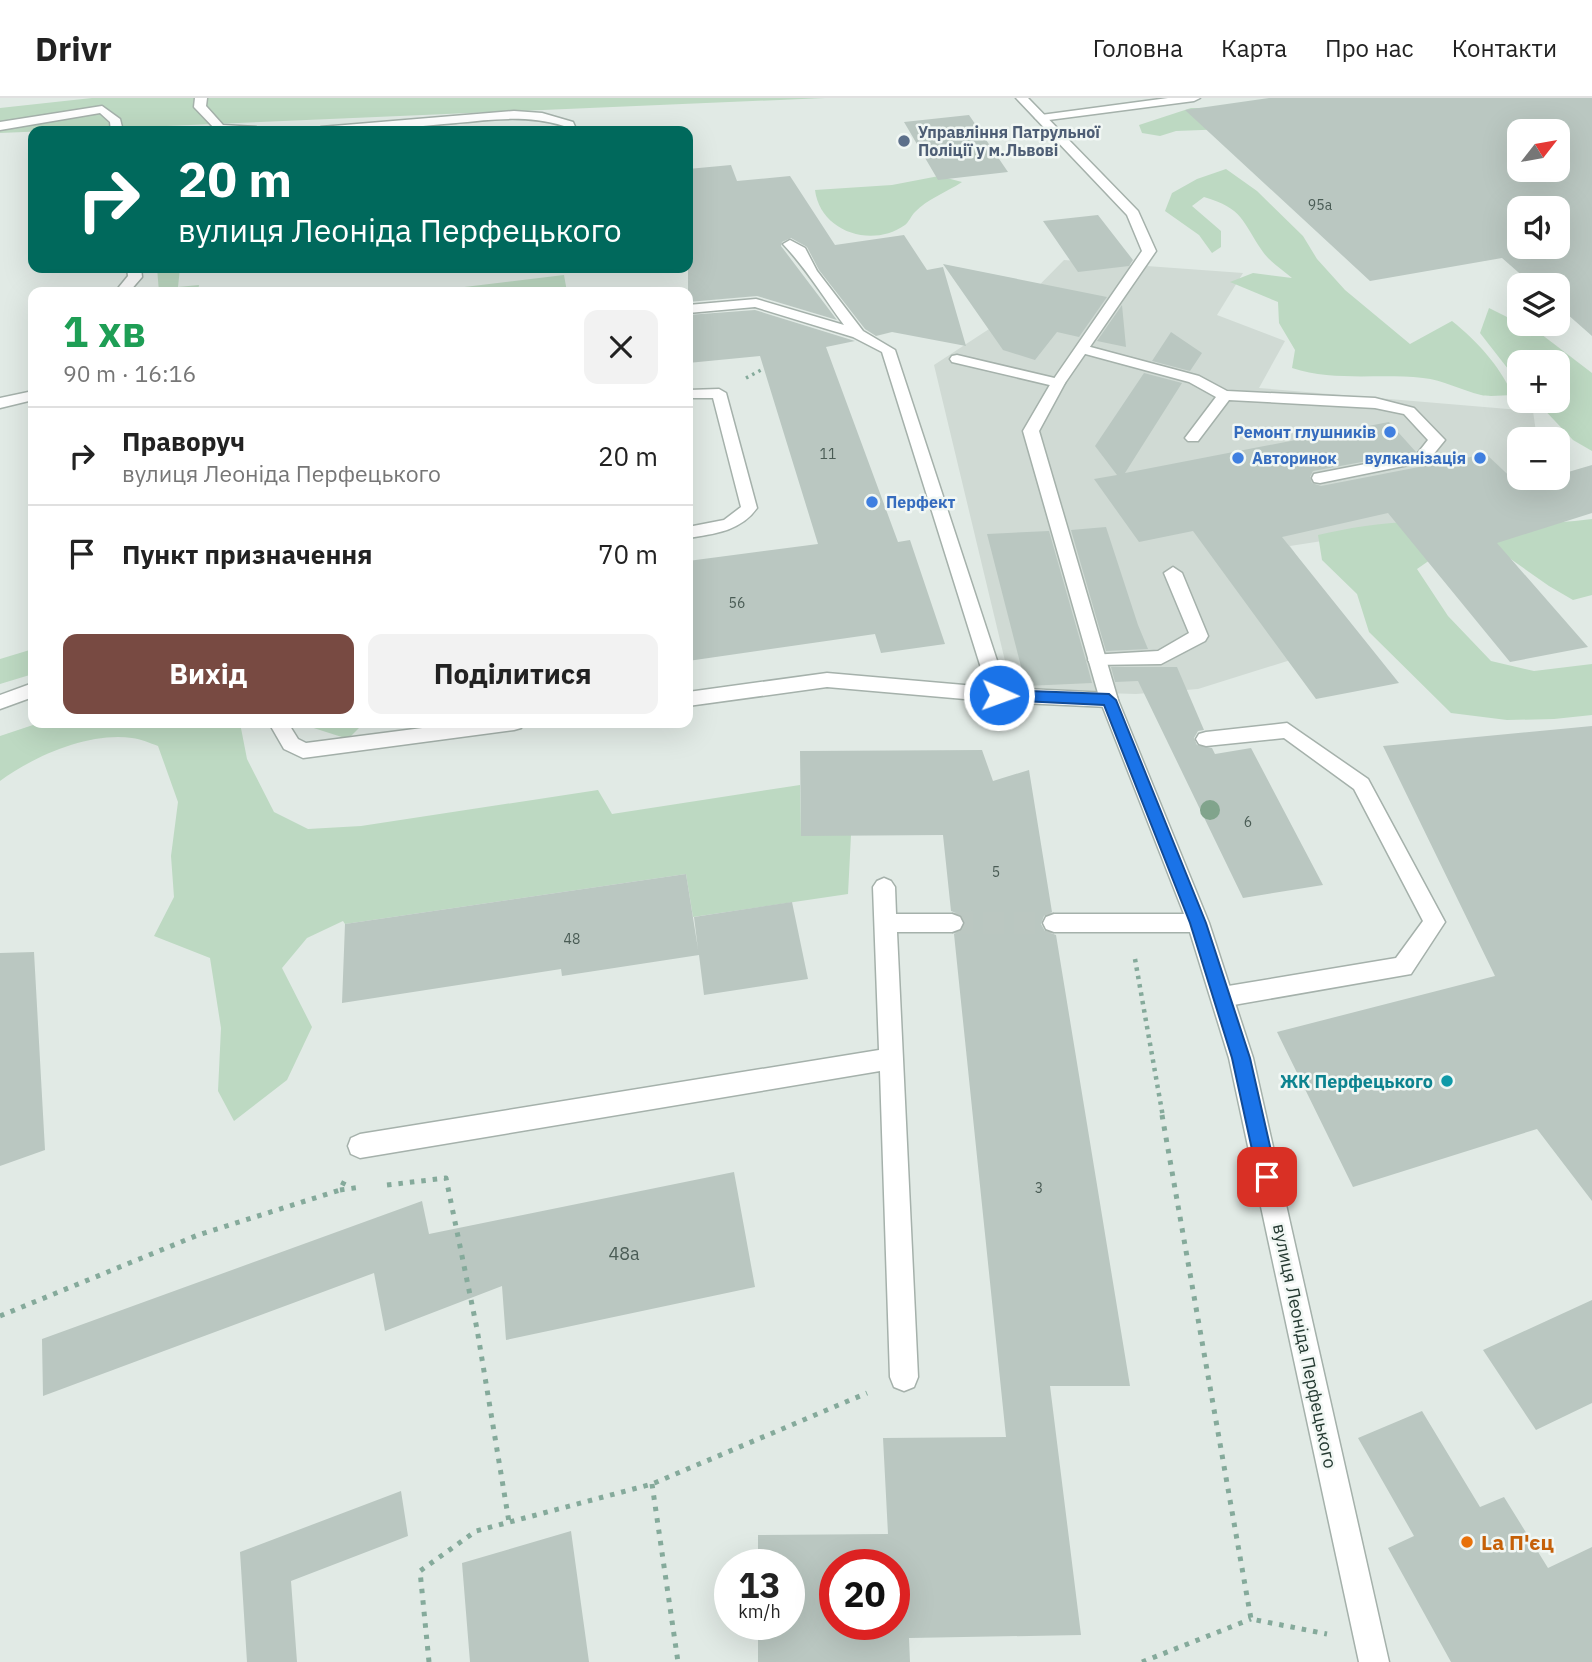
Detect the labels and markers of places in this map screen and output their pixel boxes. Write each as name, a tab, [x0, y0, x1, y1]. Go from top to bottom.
place label: Управління Патрульної Поліції у м.Львові	[918, 122, 1101, 160]
marker: Управління Патрульної Поліції у м.Львові	[896, 133, 912, 149]
place label: Ремонт глушників	[1234, 422, 1376, 442]
marker: Ремонт глушників	[1382, 424, 1398, 440]
place label: Авторинок	[1252, 448, 1337, 468]
place label: вулканізація	[1364, 448, 1466, 468]
marker: Авторинок	[1230, 450, 1246, 466]
marker: вулканізація	[1472, 450, 1488, 466]
place label: Перфект	[886, 492, 955, 512]
marker: Перфект	[864, 494, 880, 510]
place label: ЖК Перфецького	[1280, 1070, 1433, 1093]
marker: ЖК Перфецького	[1439, 1073, 1455, 1089]
pin	[1237, 1147, 1297, 1207]
place label: La П'єц	[1481, 1528, 1554, 1556]
marker: La П'єц	[1459, 1534, 1475, 1550]

